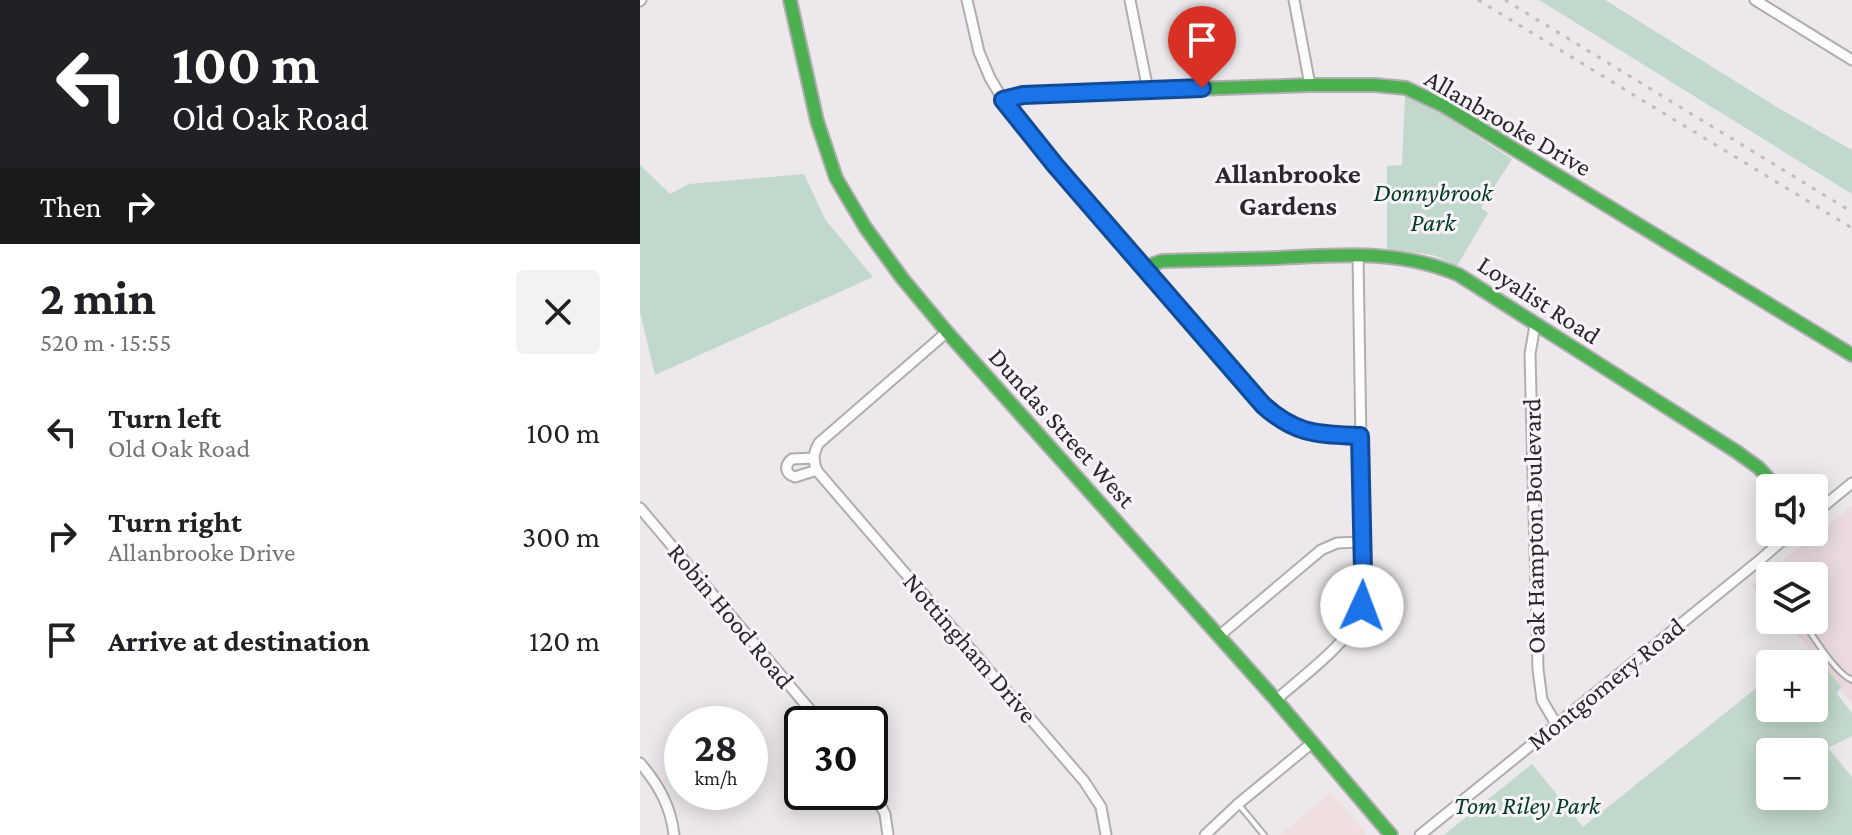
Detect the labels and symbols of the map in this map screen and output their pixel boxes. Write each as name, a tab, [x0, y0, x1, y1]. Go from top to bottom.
pin	[1168, 6, 1236, 88]
street label: Allanbrooke Drive	[1420, 64, 1596, 182]
district label: Allanbrooke Gardens	[1214, 158, 1361, 221]
park label: Donnybrook Park	[1373, 178, 1494, 237]
street label: Loyalist Road	[1473, 250, 1606, 350]
street label: Dundas Street West	[983, 342, 1142, 514]
street label: Oak Hampton Boulevard	[1517, 398, 1551, 654]
street label: Robin Hood Road	[662, 538, 800, 695]
position arrow	[1320, 564, 1404, 648]
street label: Nottingham Drive	[897, 567, 1043, 729]
street label: Montgomery Road	[1522, 612, 1691, 756]
speed limit sign: 30	[784, 706, 888, 810]
park label: Tom Riley Park	[1454, 791, 1602, 820]

